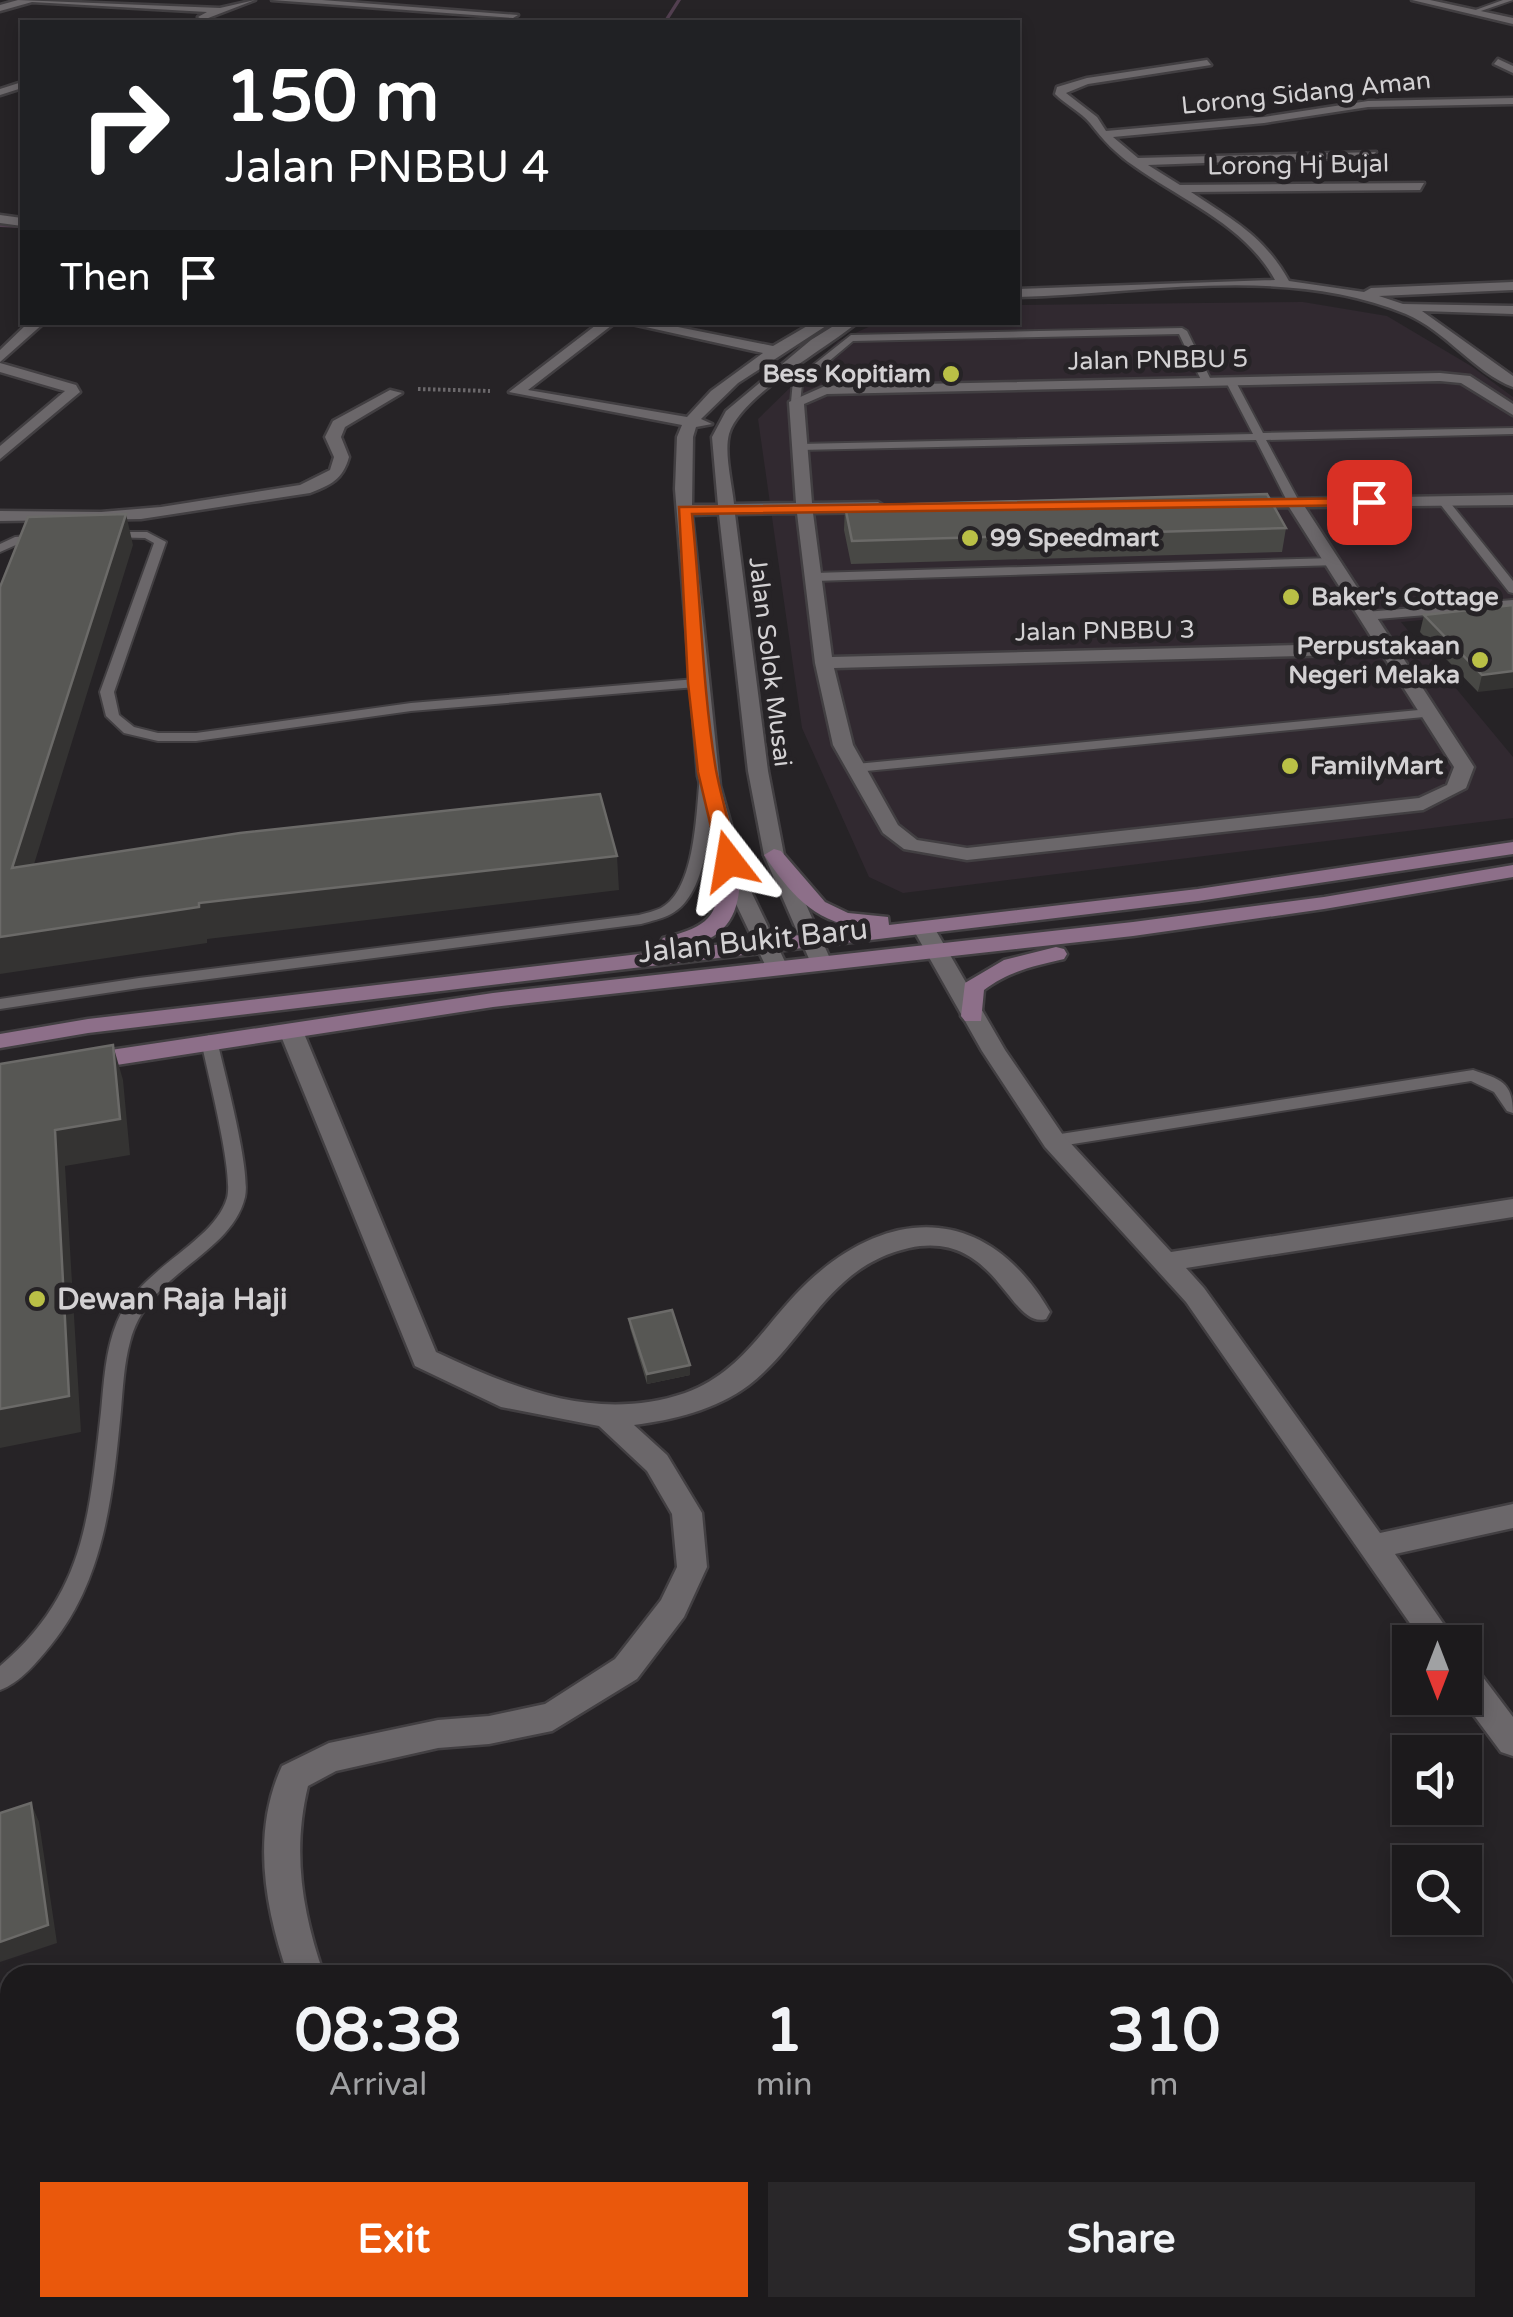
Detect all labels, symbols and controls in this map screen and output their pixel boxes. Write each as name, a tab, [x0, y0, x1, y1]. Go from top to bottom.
text: 150 m	[225, 56, 439, 140]
icon: right	[60, 60, 190, 190]
street label: Lorong Sidang Aman	[1180, 65, 1432, 121]
text: Jalan PNBBU 4	[225, 141, 550, 195]
street label: Lorong Hj Bujal	[1207, 148, 1389, 182]
icon: arrive	[171, 250, 226, 305]
text: Then	[60, 255, 151, 301]
street label: Jalan PNBBU 5	[1068, 343, 1248, 377]
place label: Bess Kopitiam	[762, 359, 931, 389]
marker: Bess Kopitiam	[940, 363, 962, 385]
pin	[1327, 460, 1412, 545]
icon: arrive	[1342, 475, 1397, 530]
place label: 99 Speedmart	[990, 523, 1160, 553]
marker: 99 Speedmart	[959, 527, 981, 549]
street label: Jalan Solok Musai	[742, 555, 798, 769]
place label: Baker's Cottage	[1311, 582, 1499, 612]
marker: Baker's Cottage	[1280, 586, 1302, 608]
street label: Jalan PNBBU 3	[1015, 614, 1195, 648]
place label: Perpustakaan Negeri Melaka	[1288, 631, 1460, 690]
marker: Perpustakaan Negeri Melaka	[1469, 649, 1491, 671]
place label: FamilyMart	[1310, 751, 1444, 781]
marker: FamilyMart	[1279, 755, 1301, 777]
position arrow	[677, 809, 781, 913]
street label: Jalan Bukit Baru	[636, 911, 870, 971]
place label: Dewan Raja Haji	[57, 1281, 287, 1318]
marker: Dewan Raja Haji	[26, 1288, 48, 1310]
north arrow	[1392, 1625, 1482, 1715]
map controls	[1392, 1625, 1482, 1935]
button: sound	[1392, 1735, 1482, 1825]
button: search	[1392, 1845, 1482, 1935]
text: 08:38	[295, 1995, 461, 2067]
text: 1	[765, 1995, 803, 2067]
text: 310	[1107, 1995, 1220, 2067]
text: Arrival	[328, 2066, 427, 2104]
text: min	[756, 2066, 813, 2104]
text: m	[1149, 2066, 1178, 2104]
button: Exit	[40, 2182, 748, 2297]
button: Share	[768, 2182, 1475, 2297]

